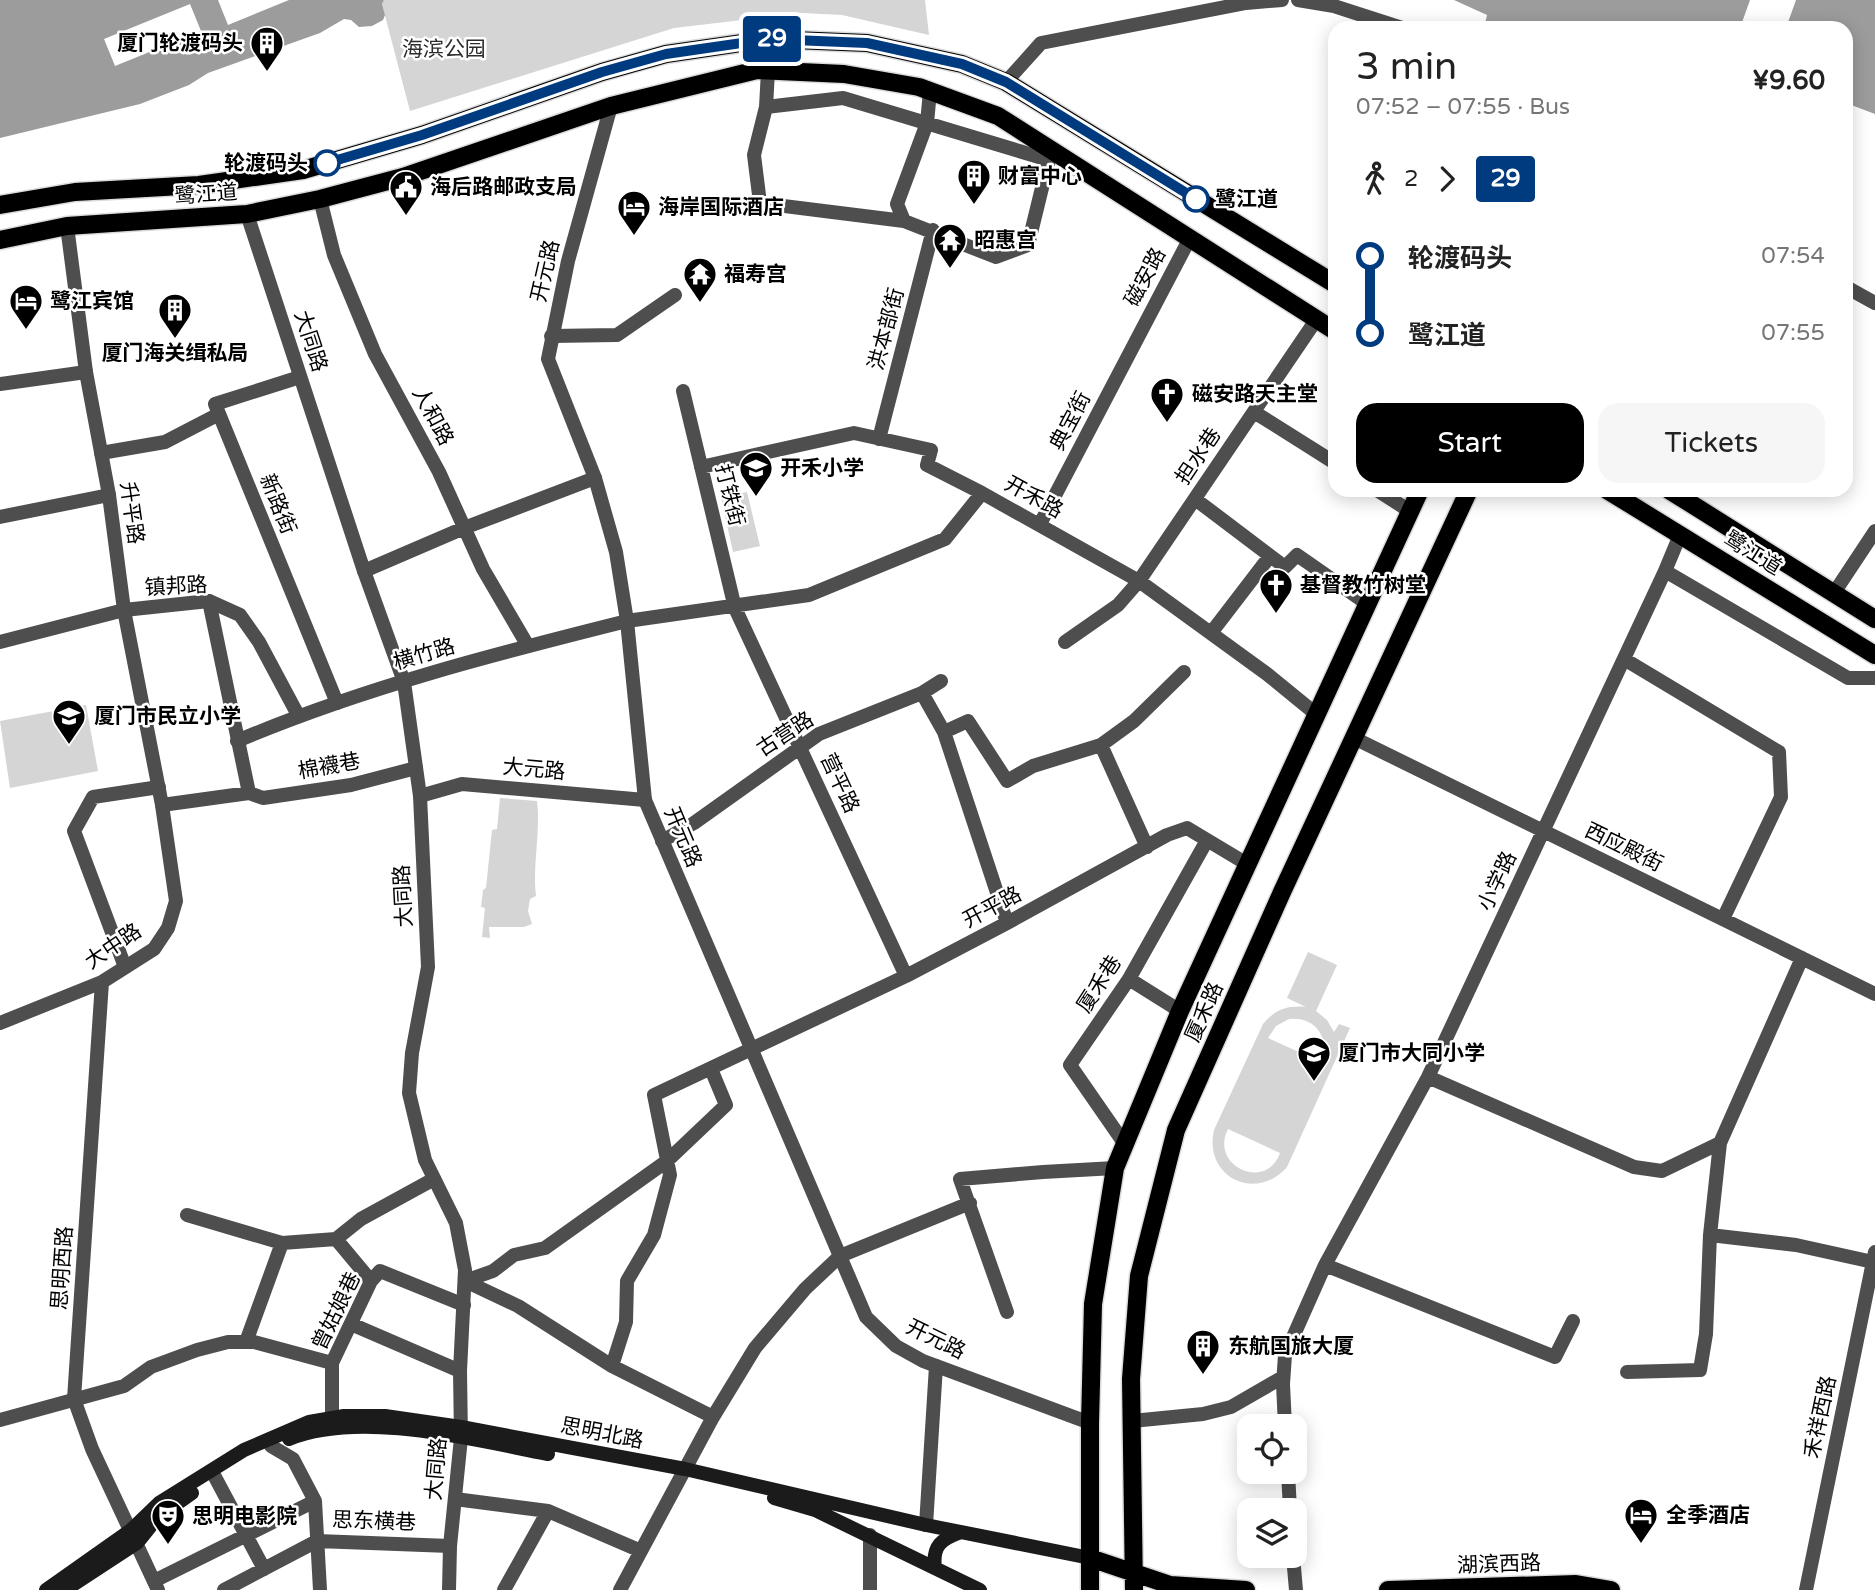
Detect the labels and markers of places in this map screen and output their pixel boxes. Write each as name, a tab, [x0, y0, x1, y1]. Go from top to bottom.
building icon: 厦门轮渡码头	[248, 24, 286, 73]
place label: 厦门轮渡码头	[117, 31, 243, 56]
marker: 轮渡码头	[314, 150, 340, 176]
place label: 轮渡码头	[224, 151, 308, 176]
building icon: 财富中心	[955, 157, 993, 206]
place label: 财富中心	[998, 164, 1082, 189]
public building icon: 海后路邮政支局	[387, 168, 425, 217]
place label: 海后路邮政支局	[430, 175, 577, 200]
marker: 鹭江道	[1183, 186, 1209, 212]
place label: 鹭江道	[1215, 187, 1278, 212]
hotel icon: 海岸国际酒店	[615, 188, 653, 237]
place label: 海岸国际酒店	[658, 195, 784, 220]
temple icon: 昭惠宫	[931, 221, 969, 270]
place label: 昭惠宫	[974, 228, 1037, 253]
temple icon: 福寿宫	[681, 255, 719, 304]
place label: 福寿宫	[724, 262, 787, 287]
hotel icon: 鹭江宾馆	[7, 282, 45, 331]
place label: 鹭江宾馆	[50, 289, 134, 314]
building icon: 厦门海关缉私局	[156, 291, 194, 340]
place label: 厦门海关缉私局	[102, 341, 249, 366]
church icon: 磁安路天主堂	[1148, 375, 1186, 424]
place label: 磁安路天主堂	[1192, 382, 1318, 407]
school or university icon: 开禾小学	[737, 449, 775, 498]
place label: 开禾小学	[780, 456, 864, 481]
church icon: 基督教竹树堂	[1257, 566, 1295, 615]
place label: 基督教竹树堂	[1300, 573, 1426, 598]
school or university icon: 厦门市民立小学	[50, 697, 88, 746]
place label: 厦门市民立小学	[94, 704, 241, 729]
school or university icon: 厦门市大同小学	[1295, 1034, 1333, 1083]
place label: 厦门市大同小学	[1338, 1041, 1485, 1066]
building icon: 东航国旅大厦	[1184, 1327, 1222, 1376]
place label: 东航国旅大厦	[1228, 1334, 1354, 1359]
hotel icon: 全季酒店	[1622, 1496, 1660, 1545]
theatre icon: 思明电影院	[149, 1497, 187, 1546]
place label: 全季酒店	[1666, 1503, 1750, 1528]
place label: 思明电影院	[192, 1504, 297, 1529]

